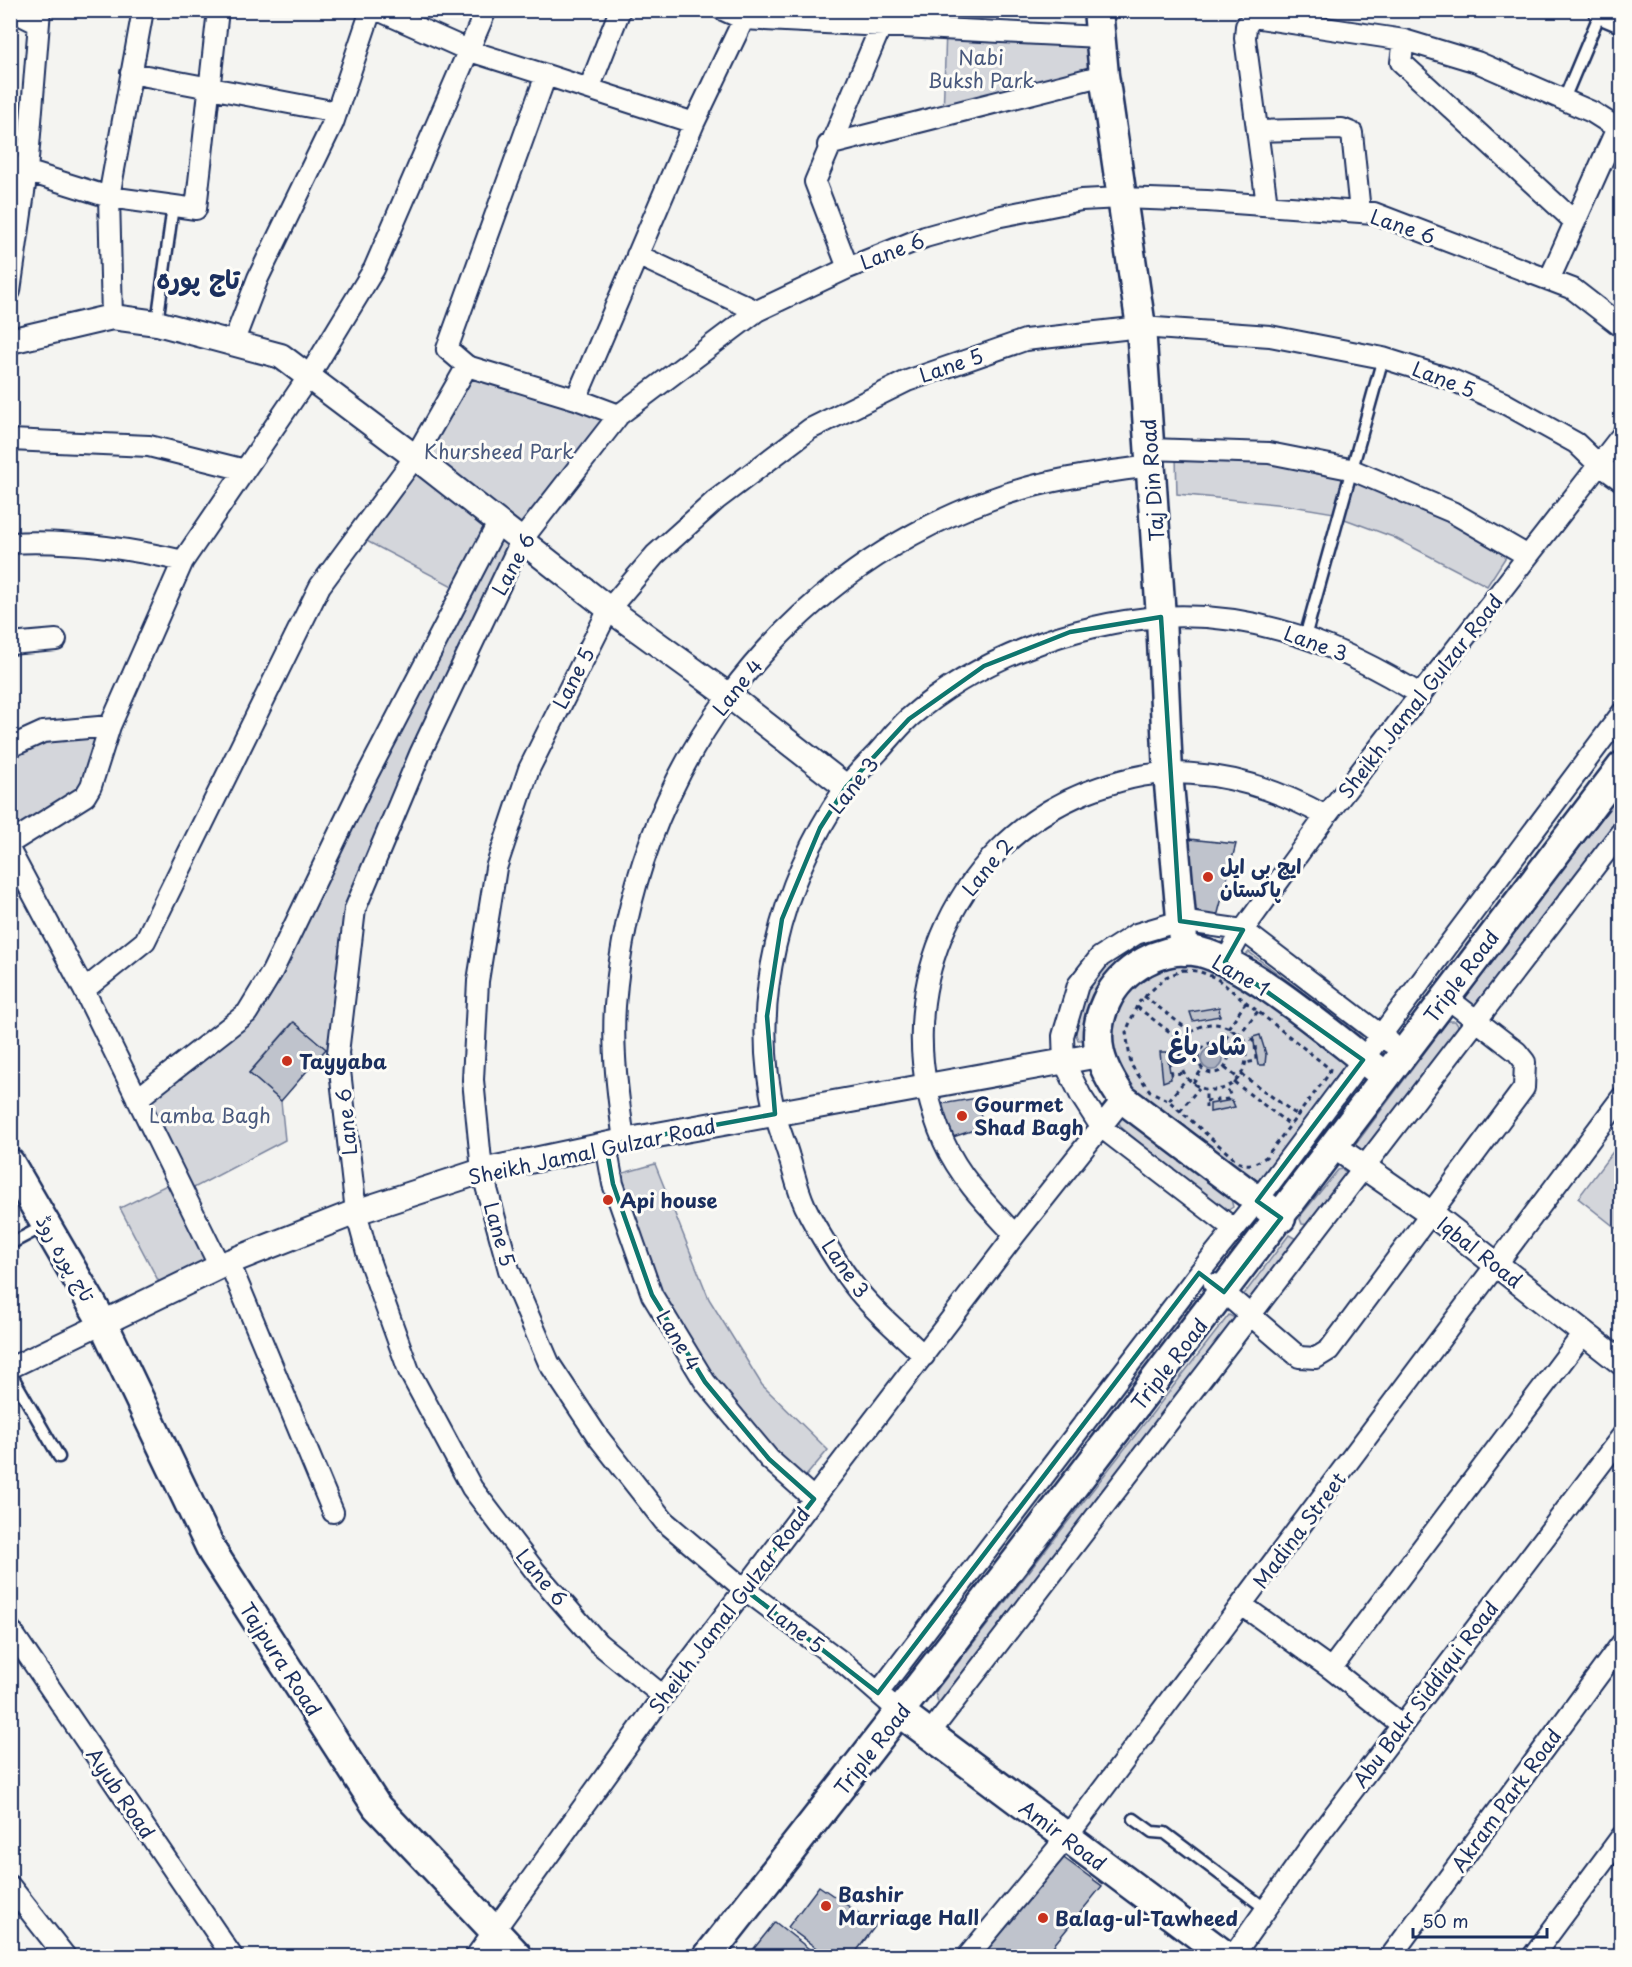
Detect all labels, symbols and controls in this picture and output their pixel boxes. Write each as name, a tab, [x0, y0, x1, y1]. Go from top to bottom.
park label: Nabi Buksh Park	[928, 42, 1035, 95]
street label: Lane 6	[1367, 201, 1439, 251]
street label: Lane 6	[855, 225, 929, 277]
district label: تاج پورہ	[156, 259, 241, 298]
street label: Lane 5	[915, 340, 987, 390]
street label: Lane 5	[1408, 353, 1480, 405]
street label: Taj Din Road	[1133, 418, 1171, 542]
park label: Khursheed Park	[424, 436, 574, 466]
street label: Lane 6	[484, 527, 542, 601]
street label: Sheikh Jamal Gulzar Road	[1331, 587, 1509, 805]
street label: Lane 3	[1280, 618, 1352, 668]
street label: Lane 5	[545, 642, 601, 714]
street label: Lane 4	[705, 652, 769, 722]
street label: Lane 3	[821, 750, 885, 820]
street label: Lane 2	[954, 832, 1020, 902]
place label: ایچ بی ایل پاکستان	[1220, 851, 1301, 904]
marker: ایچ بی ایل پاکستان	[1201, 870, 1215, 884]
street label: Triple Road	[1416, 923, 1506, 1029]
street label: Lane 1	[1207, 947, 1275, 1003]
district label: شاد باٰغ	[1168, 1025, 1246, 1064]
place label: Tayyaba	[299, 1046, 387, 1076]
marker: Tayyaba	[280, 1054, 294, 1068]
street label: Lane 6	[328, 1087, 364, 1157]
place label: Gourmet Shad Bagh	[974, 1089, 1084, 1142]
park label: Lamba Bagh	[149, 1100, 271, 1130]
marker: Gourmet Shad Bagh	[955, 1109, 969, 1123]
street label: Sheikh Jamal Gulzar Road	[466, 1110, 718, 1192]
place label: Api house	[620, 1185, 717, 1215]
marker: Api house	[601, 1193, 615, 1207]
street label: Lane 5	[477, 1198, 523, 1270]
street label: تاج پورہ روڈ	[29, 1209, 103, 1307]
street label: Iqbal Road	[1431, 1209, 1529, 1295]
street label: Lane 3	[815, 1232, 877, 1304]
street label: Lane 4	[649, 1304, 709, 1376]
street label: Triple Road	[1124, 1312, 1214, 1416]
street label: Madina Street	[1245, 1465, 1353, 1595]
street label: Sheikh Jamal Gulzar Road	[641, 1500, 817, 1720]
street label: Lane 6	[509, 1542, 575, 1612]
street label: Abu Bakr Siddiqui Road	[1345, 1594, 1505, 1794]
street label: Tajpura Road	[233, 1596, 329, 1722]
street label: Lane 5	[761, 1596, 831, 1660]
street label: Triple Road	[827, 1697, 917, 1801]
street label: Akram Park Road	[1444, 1722, 1568, 1878]
street label: Ayub Road	[79, 1741, 163, 1845]
street label: Amir Road	[1013, 1792, 1113, 1878]
place label: Bashir Marriage Hall	[838, 1879, 979, 1932]
marker: Bashir Marriage Hall	[819, 1899, 833, 1913]
scale bar	[1413, 1901, 1546, 1939]
place label: Balag-ul-Tawheed	[1055, 1903, 1238, 1933]
text: 50 m	[1422, 1907, 1469, 1934]
marker: Balag-ul-Tawheed	[1036, 1911, 1050, 1925]

